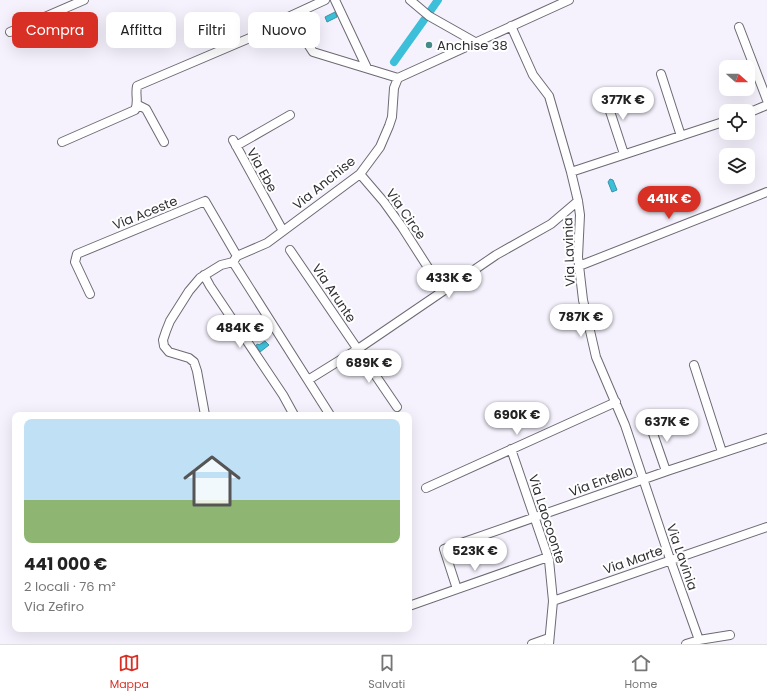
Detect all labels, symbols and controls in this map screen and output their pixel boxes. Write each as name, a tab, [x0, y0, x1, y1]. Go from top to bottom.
chip: Compra	[12, 12, 98, 48]
chip: Affitta	[106, 12, 176, 48]
chip: Filtri	[184, 12, 240, 48]
chip: Nuovo	[248, 12, 320, 48]
place label: Anchise 38	[437, 36, 508, 55]
marker: Anchise 38	[424, 40, 434, 50]
north arrow	[719, 60, 755, 96]
map controls	[719, 60, 755, 184]
pin: 377K €	[590, 87, 656, 121]
text: 377K €	[601, 90, 645, 109]
button: locate	[719, 104, 755, 140]
street label: Via Ebe	[242, 145, 282, 195]
button: layers	[719, 148, 755, 184]
street label: Via Anchise	[289, 152, 359, 214]
street label: Via Circe	[382, 185, 430, 243]
pin: 441K €	[636, 186, 702, 220]
text: 441K €	[647, 189, 691, 208]
street label: Via Aceste	[110, 191, 180, 235]
street label: Via Lavinia	[558, 217, 580, 287]
street label: Via Arunte	[307, 260, 361, 326]
pin: 433K €	[416, 265, 482, 299]
text: 433K €	[426, 268, 472, 287]
pin: 787K €	[548, 304, 614, 338]
text: 787K €	[559, 307, 603, 326]
pin: 484K €	[207, 315, 273, 349]
text: 484K €	[216, 318, 264, 337]
pin: 689K €	[336, 350, 402, 384]
text: 689K €	[346, 353, 392, 372]
pin: 690K €	[484, 402, 550, 436]
text: 690K €	[494, 405, 540, 424]
pin: 637K €	[634, 409, 700, 443]
text: 637K €	[644, 412, 690, 431]
icon: home	[176, 445, 248, 517]
street label: Via Entello	[566, 461, 636, 501]
street label: Via Laocoonte	[524, 472, 570, 566]
street label: Via Lavinia	[662, 521, 702, 593]
pin: 523K €	[442, 538, 508, 572]
text: 523K €	[452, 541, 498, 560]
street label: Via Marte	[601, 541, 665, 579]
text: 441 000 €	[24, 552, 107, 576]
text: 2 locali · 76 m²	[24, 577, 116, 596]
text: Via Zefiro	[24, 597, 84, 616]
tab: Mappa	[110, 652, 149, 693]
tab: Salvati	[368, 652, 405, 693]
tab: Home	[625, 652, 657, 693]

